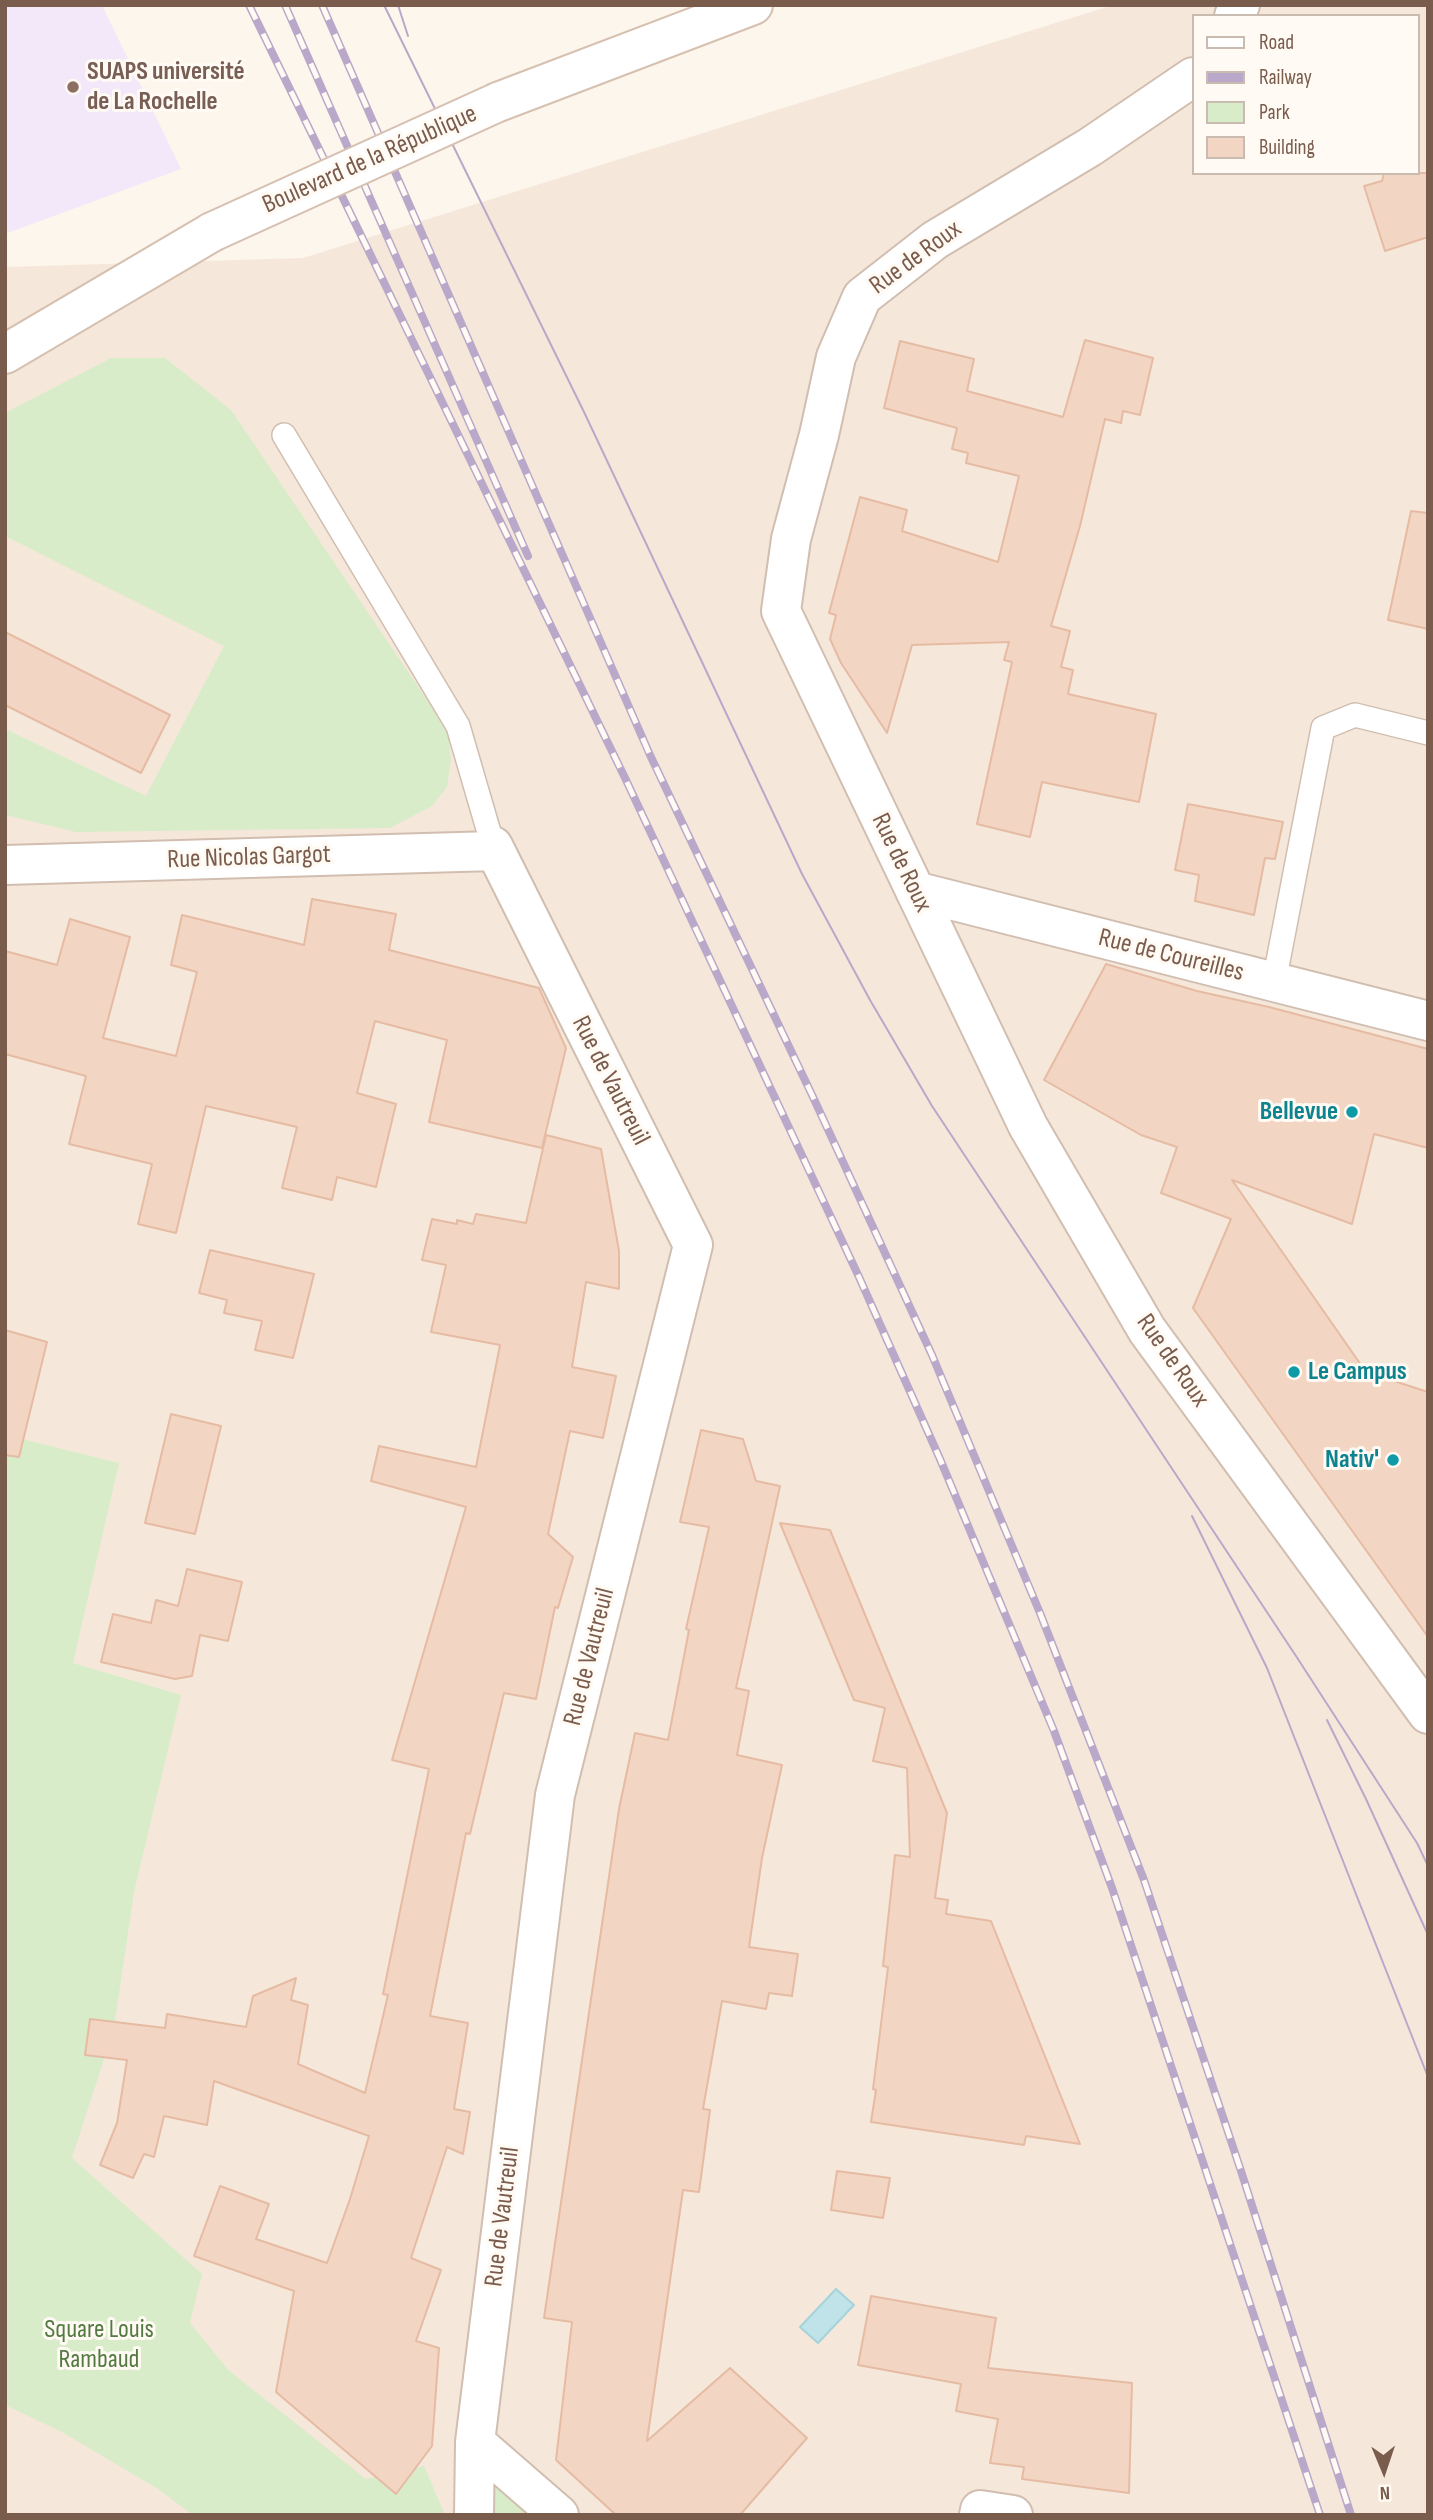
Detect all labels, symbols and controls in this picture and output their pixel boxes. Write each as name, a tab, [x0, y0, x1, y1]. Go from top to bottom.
legend	[1192, 14, 1419, 175]
text: Road	[1259, 30, 1294, 55]
place label: SUAPS université de La Rochelle	[87, 56, 245, 118]
text: Railway	[1259, 65, 1312, 90]
marker: SUAPS université de La Rochelle	[65, 79, 81, 95]
street label: Boulevard de la République	[258, 99, 482, 221]
text: Park	[1259, 100, 1290, 125]
text: Building	[1259, 135, 1315, 160]
street label: Rue de Roux	[864, 214, 968, 302]
street label: Rue de Roux	[864, 809, 938, 917]
street label: Rue Nicolas Gargot	[167, 840, 331, 876]
street label: Rue de Coureilles	[1095, 923, 1247, 989]
street label: Rue de Vautreuil	[564, 1011, 656, 1151]
place label: Bellevue	[1260, 1096, 1338, 1128]
marker: Bellevue	[1344, 1104, 1360, 1120]
street label: Rue de Roux	[1129, 1309, 1215, 1413]
place label: Le Campus	[1308, 1356, 1407, 1388]
marker: Le Campus	[1286, 1364, 1302, 1380]
place label: Nativ'	[1325, 1444, 1379, 1476]
marker: Nativ'	[1385, 1452, 1401, 1468]
street label: Rue de Vautreuil	[558, 1585, 622, 1729]
street label: Rue de Vautreuil	[479, 2145, 527, 2289]
park label: Square Louis Rambaud	[44, 2314, 154, 2376]
north arrow	[1349, 2436, 1419, 2506]
text: N	[1379, 2481, 1390, 2504]

